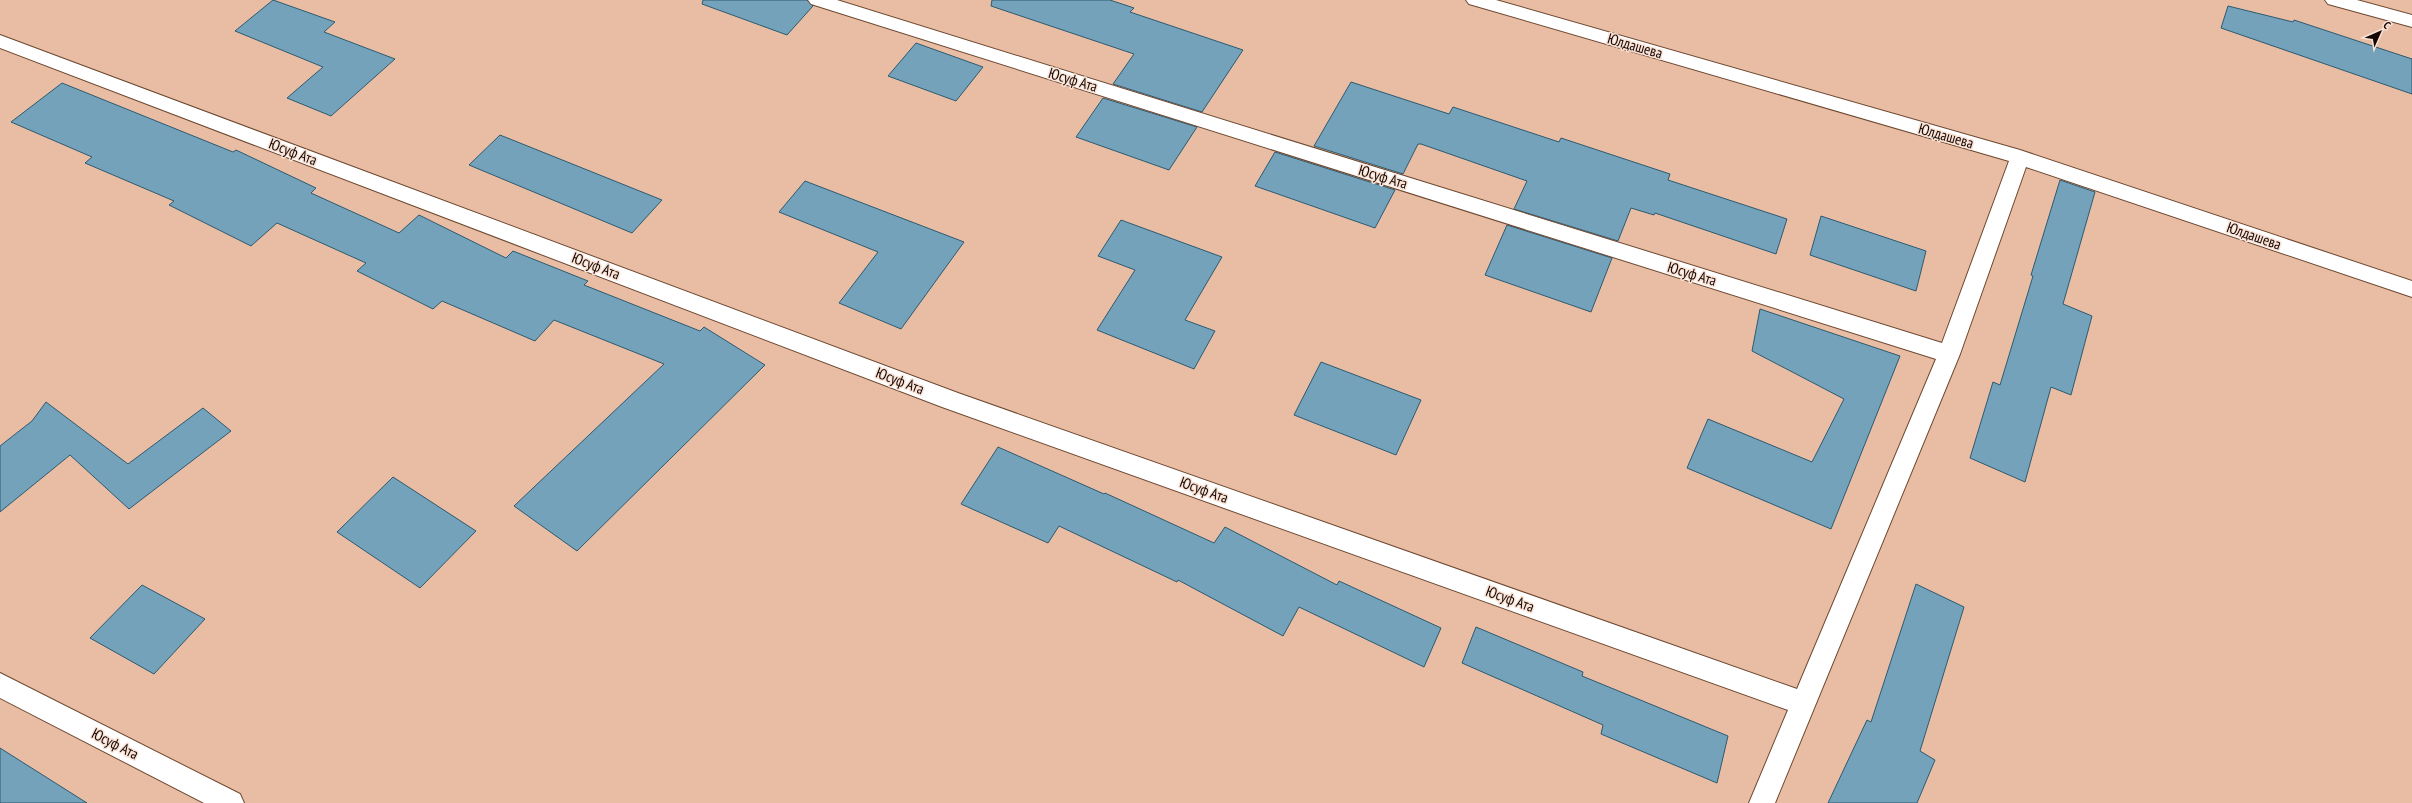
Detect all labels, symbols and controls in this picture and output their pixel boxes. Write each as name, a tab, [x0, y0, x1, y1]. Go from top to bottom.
north arrow	[2360, 12, 2400, 52]
text: С	[2380, 18, 2394, 32]
street label: Юлдашева	[1605, 29, 1665, 62]
street label: Юсуф Ата	[1046, 63, 1100, 96]
street label: Юлдашева	[1916, 119, 1976, 152]
street label: Юсуф Ата	[266, 134, 320, 169]
street label: Юсуф Ата	[1356, 160, 1410, 193]
street label: Юлдашева	[2224, 217, 2284, 254]
street label: Юсуф Ата	[569, 248, 623, 283]
street label: Юсуф Ата	[1665, 257, 1719, 290]
street label: Юсуф Ата	[873, 363, 927, 398]
street label: Юсуф Ата	[1177, 472, 1231, 507]
street label: Юсуф Ата	[1483, 581, 1537, 616]
street label: Юсуф Ата	[89, 724, 142, 763]

